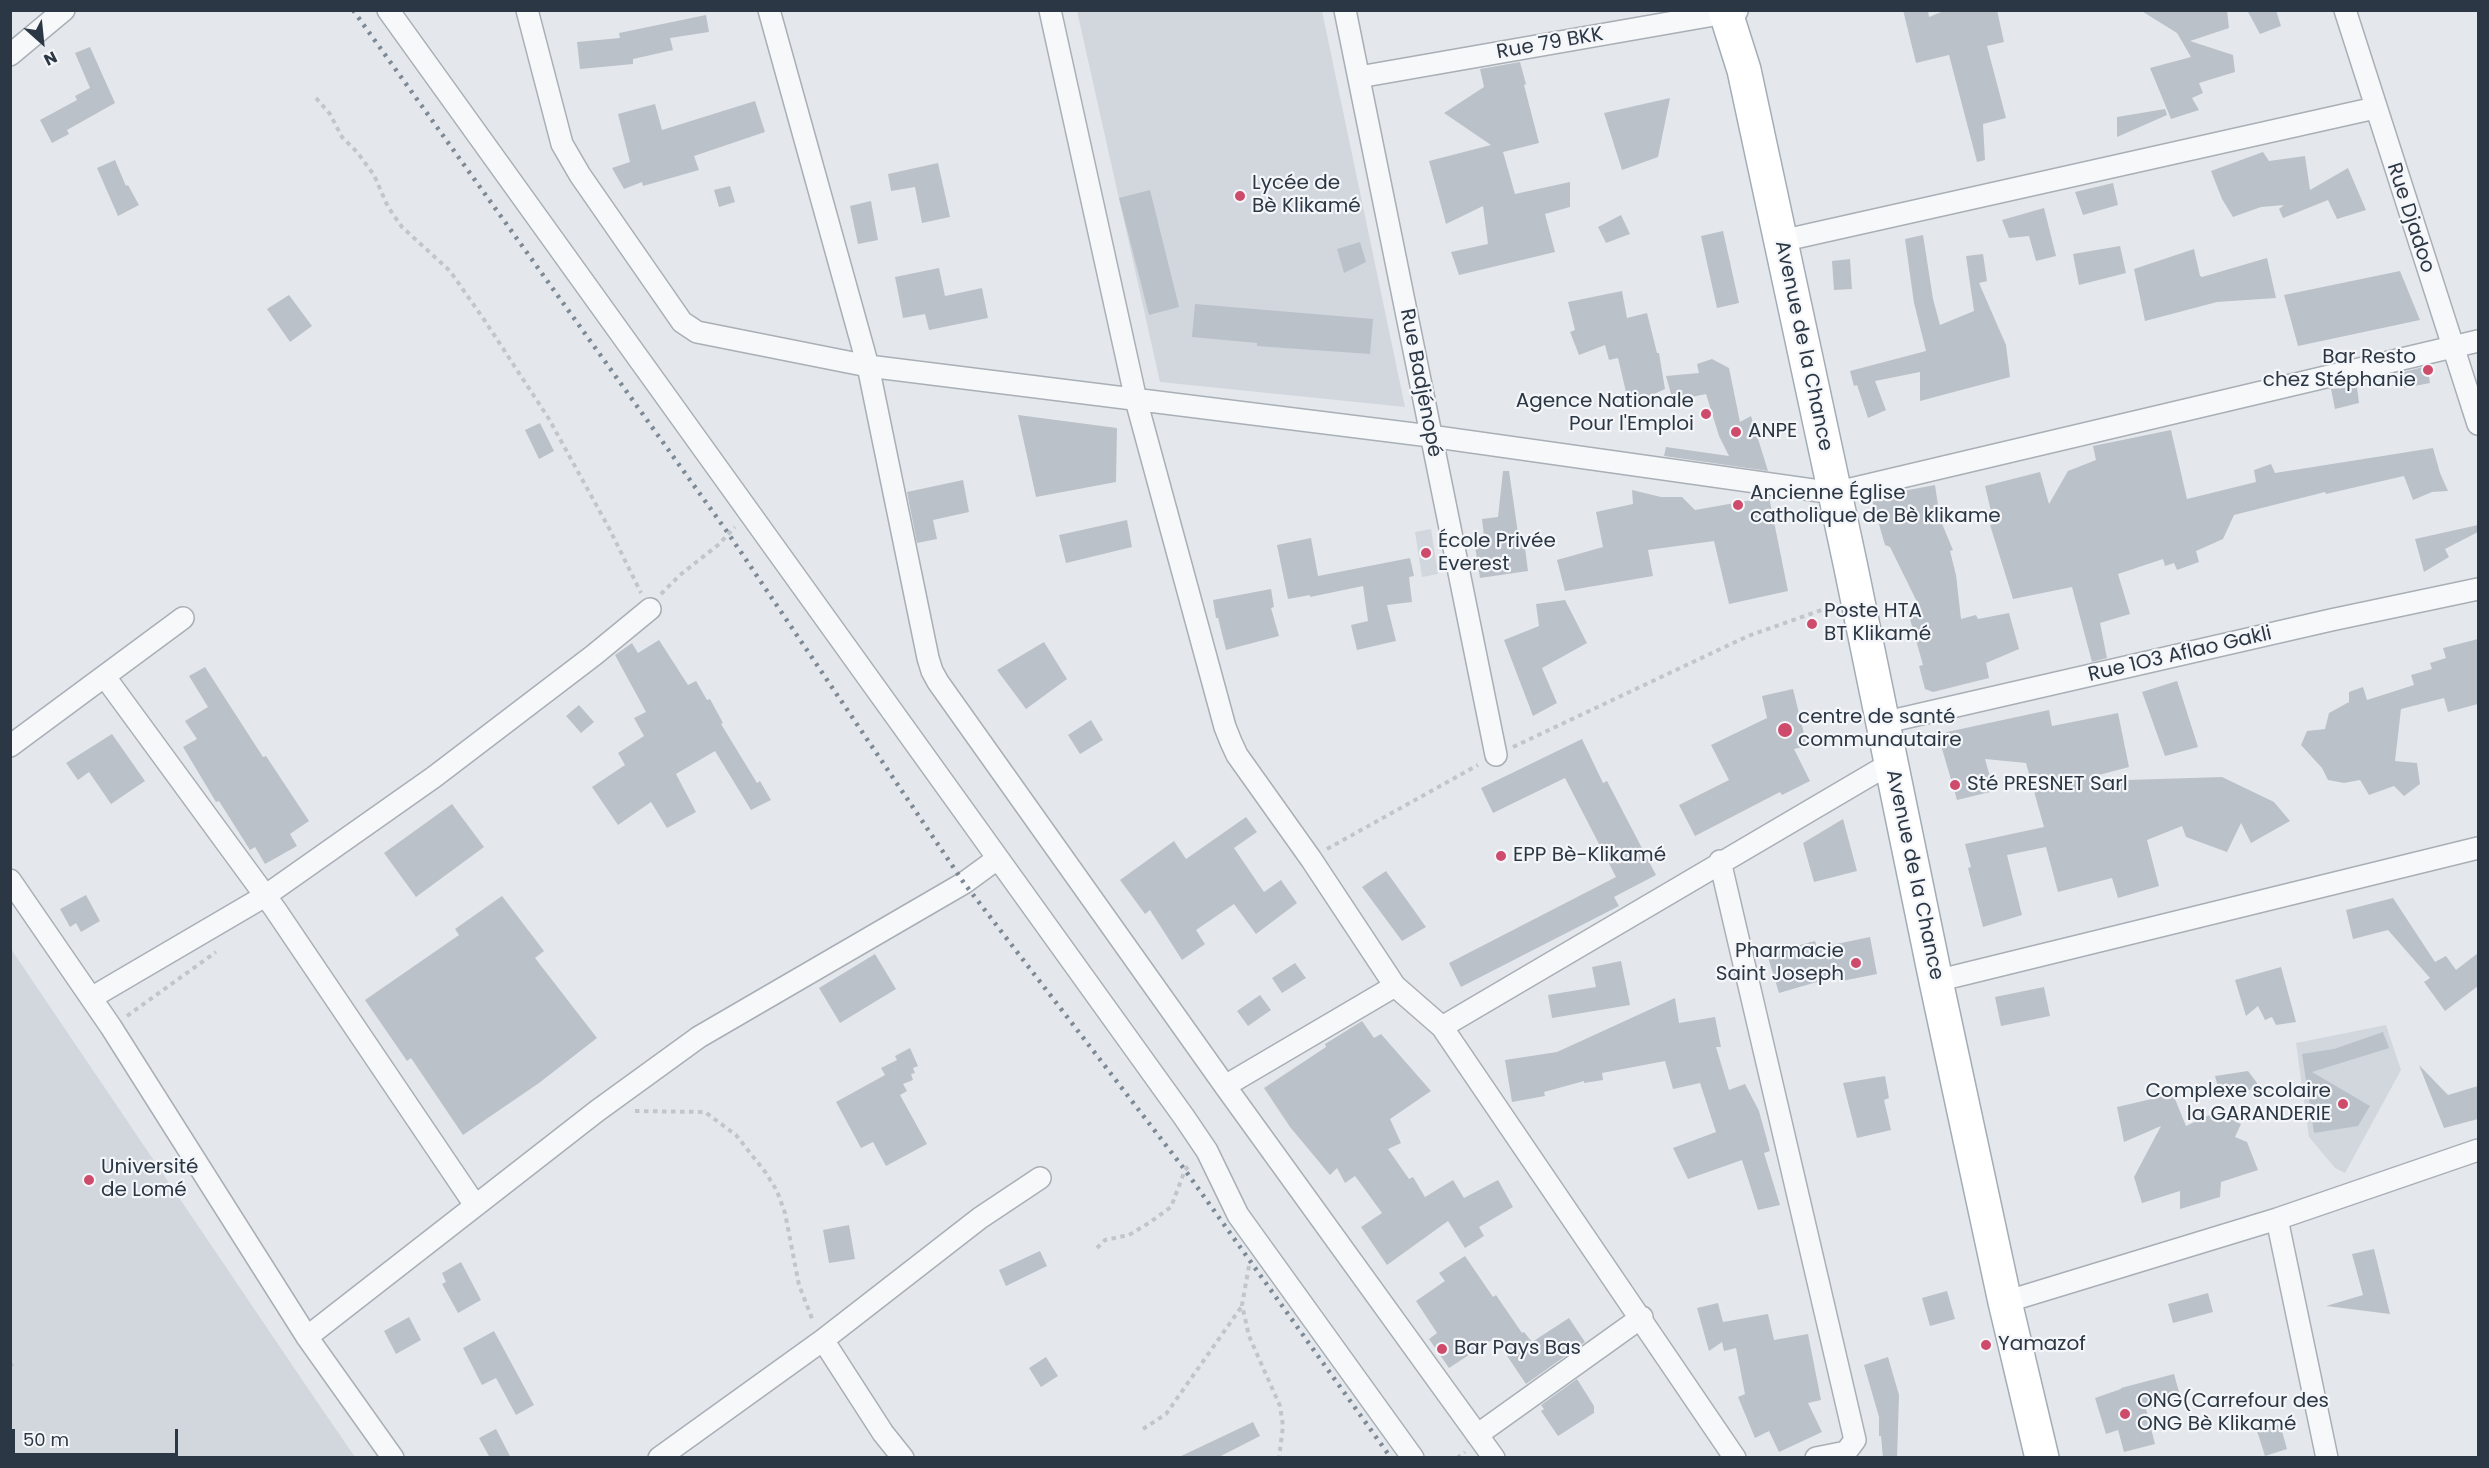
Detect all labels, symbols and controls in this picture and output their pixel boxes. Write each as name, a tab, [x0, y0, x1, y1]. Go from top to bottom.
north arrow	[12, 12, 72, 72]
street label: Rue 79 BKK	[1495, 23, 1605, 65]
text: N	[40, 45, 61, 71]
street label: Rue Djadoo	[2381, 160, 2439, 276]
place label: Lycée de Bè Klikamé	[1252, 172, 1361, 219]
marker: Lycée de Bè Klikamé	[1233, 189, 1247, 203]
street label: Avenue de la Chance	[1769, 239, 1837, 453]
street label: Rue Badjénopé	[1394, 307, 1446, 459]
place label: Bar Resto chez Stéphanie	[2263, 346, 2416, 393]
marker: Bar Resto chez Stéphanie	[2421, 363, 2435, 377]
place label: Agence Nationale Pour l'Emploi	[1516, 390, 1694, 437]
marker: Agence Nationale Pour l'Emploi	[1699, 407, 1713, 421]
place label: ANPE	[1748, 420, 1797, 444]
marker: ANPE	[1729, 425, 1743, 439]
place label: Ancienne Église catholique de Bè klikame	[1750, 482, 2001, 529]
marker: Ancienne Église catholique de Bè klikame	[1731, 498, 1745, 512]
place label: École Privée Everest	[1438, 530, 1556, 577]
marker: École Privée Everest	[1419, 546, 1433, 560]
place label: Poste HTA BT Klikamé	[1824, 600, 1931, 647]
marker: Poste HTA BT Klikamé	[1805, 617, 1819, 631]
street label: Rue 1O3 Aflao Gakli	[2086, 622, 2274, 688]
place label: centre de santé communautaire	[1798, 706, 1962, 753]
marker: centre de santé communautaire	[1776, 721, 1794, 739]
street label: Avenue de la Chance	[1880, 768, 1948, 982]
place label: Sté PRESNET Sarl	[1967, 773, 2128, 797]
marker: Sté PRESNET Sarl	[1948, 778, 1962, 792]
place label: EPP Bè-Klikamé	[1513, 844, 1666, 868]
marker: EPP Bè-Klikamé	[1494, 849, 1508, 863]
place label: Pharmacie Saint Joseph	[1716, 940, 1844, 987]
marker: Pharmacie Saint Joseph	[1849, 956, 1863, 970]
place label: Complexe scolaire la GARANDERIE	[2145, 1080, 2331, 1127]
marker: Complexe scolaire la GARANDERIE	[2336, 1097, 2350, 1111]
place label: Université de Lomé	[101, 1156, 198, 1203]
marker: Université de Lomé	[82, 1173, 96, 1187]
place label: Yamazof	[1998, 1333, 2086, 1357]
place label: Bar Pays Bas	[1454, 1337, 1581, 1361]
marker: Yamazof	[1979, 1338, 1993, 1352]
marker: Bar Pays Bas	[1435, 1342, 1449, 1356]
place label: ONG(Carrefour des ONG Bè Klikamé	[2137, 1390, 2329, 1437]
marker: ONG(Carrefour des ONG Bè Klikamé	[2118, 1407, 2132, 1421]
scale bar	[15, 1417, 182, 1455]
text: 50 m	[23, 1427, 69, 1452]

